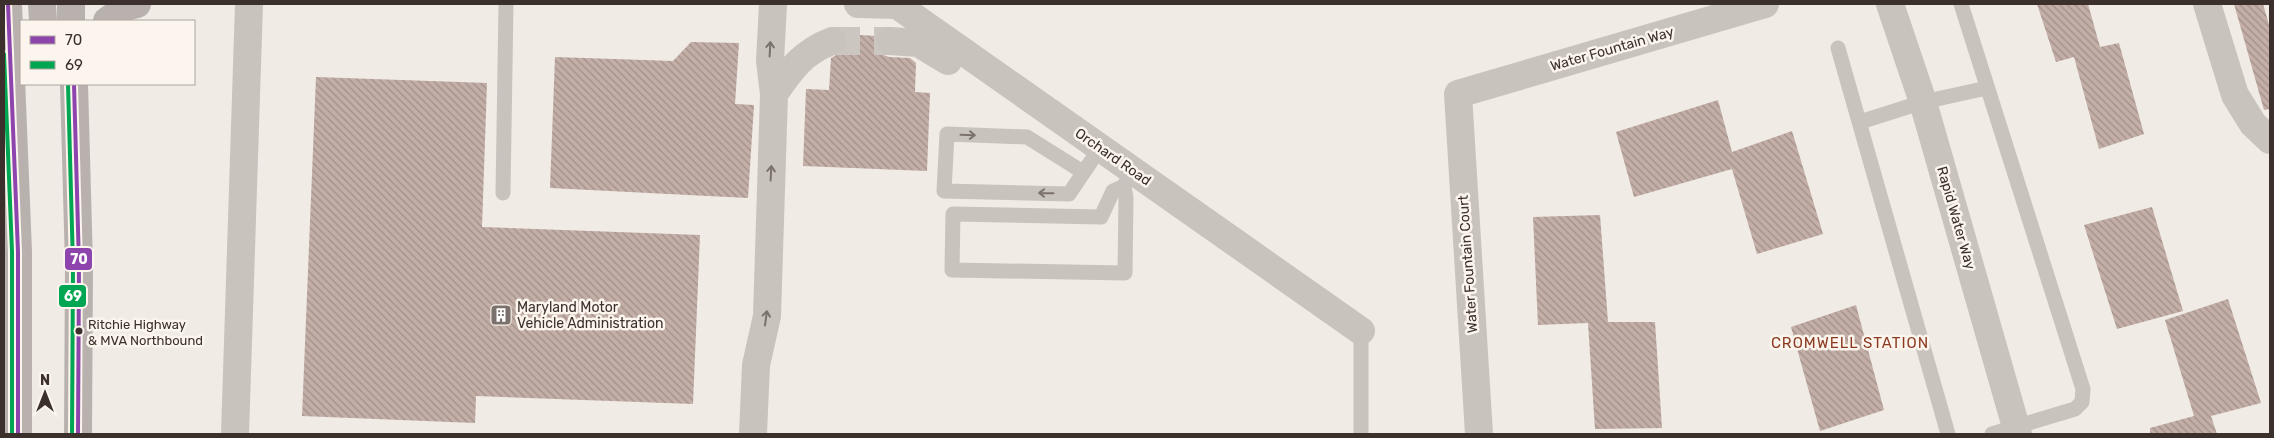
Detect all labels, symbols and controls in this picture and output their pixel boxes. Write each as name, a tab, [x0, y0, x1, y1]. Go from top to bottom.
legend	[20, 20, 195, 85]
street label: Water Fountain Way	[1548, 23, 1676, 75]
text: 70	[65, 31, 82, 49]
one-way arrow	[766, 41, 775, 57]
text: 69	[65, 56, 83, 74]
street label: Orchard Road	[1072, 125, 1154, 189]
one-way arrow	[960, 130, 976, 140]
street label: Rapid Water Way	[1933, 164, 1979, 272]
one-way arrow	[766, 165, 775, 181]
one-way arrow	[1038, 189, 1054, 198]
street label: Water Fountain Court	[1455, 194, 1481, 334]
line badge: 70	[64, 247, 93, 271]
text: 70	[70, 251, 88, 268]
line badge: 69	[58, 284, 87, 308]
text: 69	[64, 288, 82, 305]
place label: Maryland Motor Vehicle Administration	[517, 299, 663, 332]
building icon: Maryland Motor Vehicle Administration	[489, 303, 513, 327]
one-way arrow	[761, 310, 771, 326]
place label: Ritchie Highway & MVA Northbound	[88, 317, 203, 348]
marker: Ritchie Highway & MVA Northbound	[74, 326, 84, 336]
district label: CROMWELL STATION	[1771, 334, 1929, 352]
north arrow	[20, 368, 70, 418]
text: N	[40, 372, 50, 389]

